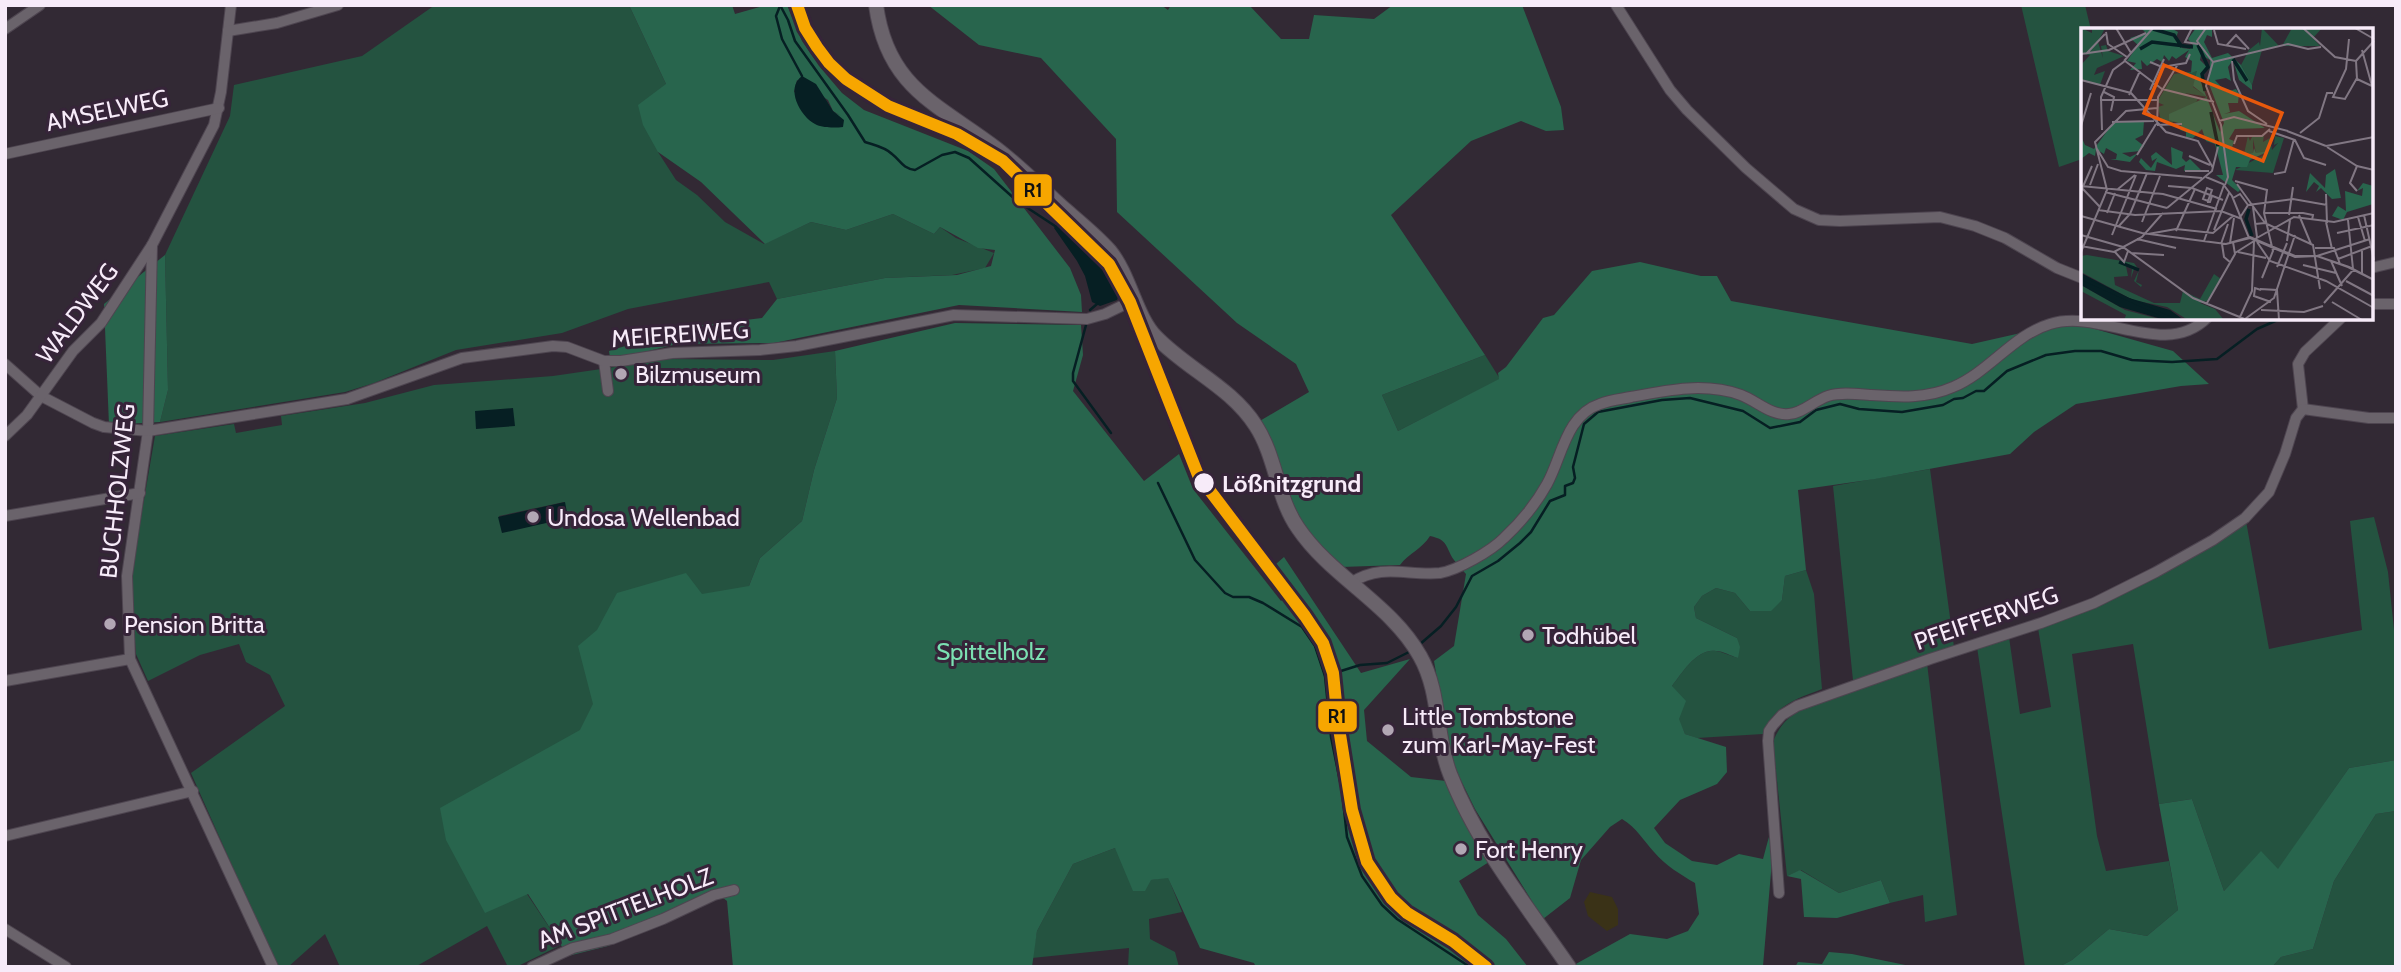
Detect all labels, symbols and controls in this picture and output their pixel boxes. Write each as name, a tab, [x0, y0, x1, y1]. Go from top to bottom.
inset map	[2081, 28, 2373, 320]
street label: AMSELWEG	[43, 83, 171, 137]
line badge: R1	[1013, 173, 1053, 207]
text: R1	[1024, 179, 1042, 202]
street label: WALDWEG	[30, 257, 124, 369]
street label: MEIEREIWEG	[610, 315, 750, 353]
place label: Bilzmuseum	[635, 360, 761, 389]
marker: Bilzmuseum	[613, 366, 629, 382]
street label: BUCHHOLZWEG	[93, 402, 141, 580]
place label: Lößnitzgrund	[1222, 469, 1361, 498]
marker: Lößnitzgrund	[1192, 471, 1216, 495]
place label: Undosa Wellenbad	[547, 503, 740, 532]
marker: Undosa Wellenbad	[525, 509, 541, 525]
street label: PFEIFFERWEG	[1910, 580, 2062, 656]
place label: Pension Britta	[124, 610, 265, 639]
marker: Pension Britta	[102, 616, 118, 632]
place label: Todhübel	[1542, 621, 1637, 650]
marker: Todhübel	[1520, 627, 1536, 643]
park label: Spittelholz	[936, 637, 1046, 666]
line badge: R1	[1317, 700, 1358, 733]
place label: Little Tombstone zum Karl-May-Fest	[1402, 702, 1595, 759]
text: R1	[1328, 705, 1346, 728]
marker: Little Tombstone zum Karl-May-Fest	[1380, 722, 1396, 738]
place label: Fort Henry	[1475, 835, 1583, 864]
marker: Fort Henry	[1453, 841, 1469, 857]
street label: AM SPITTELHOLZ	[533, 861, 717, 955]

